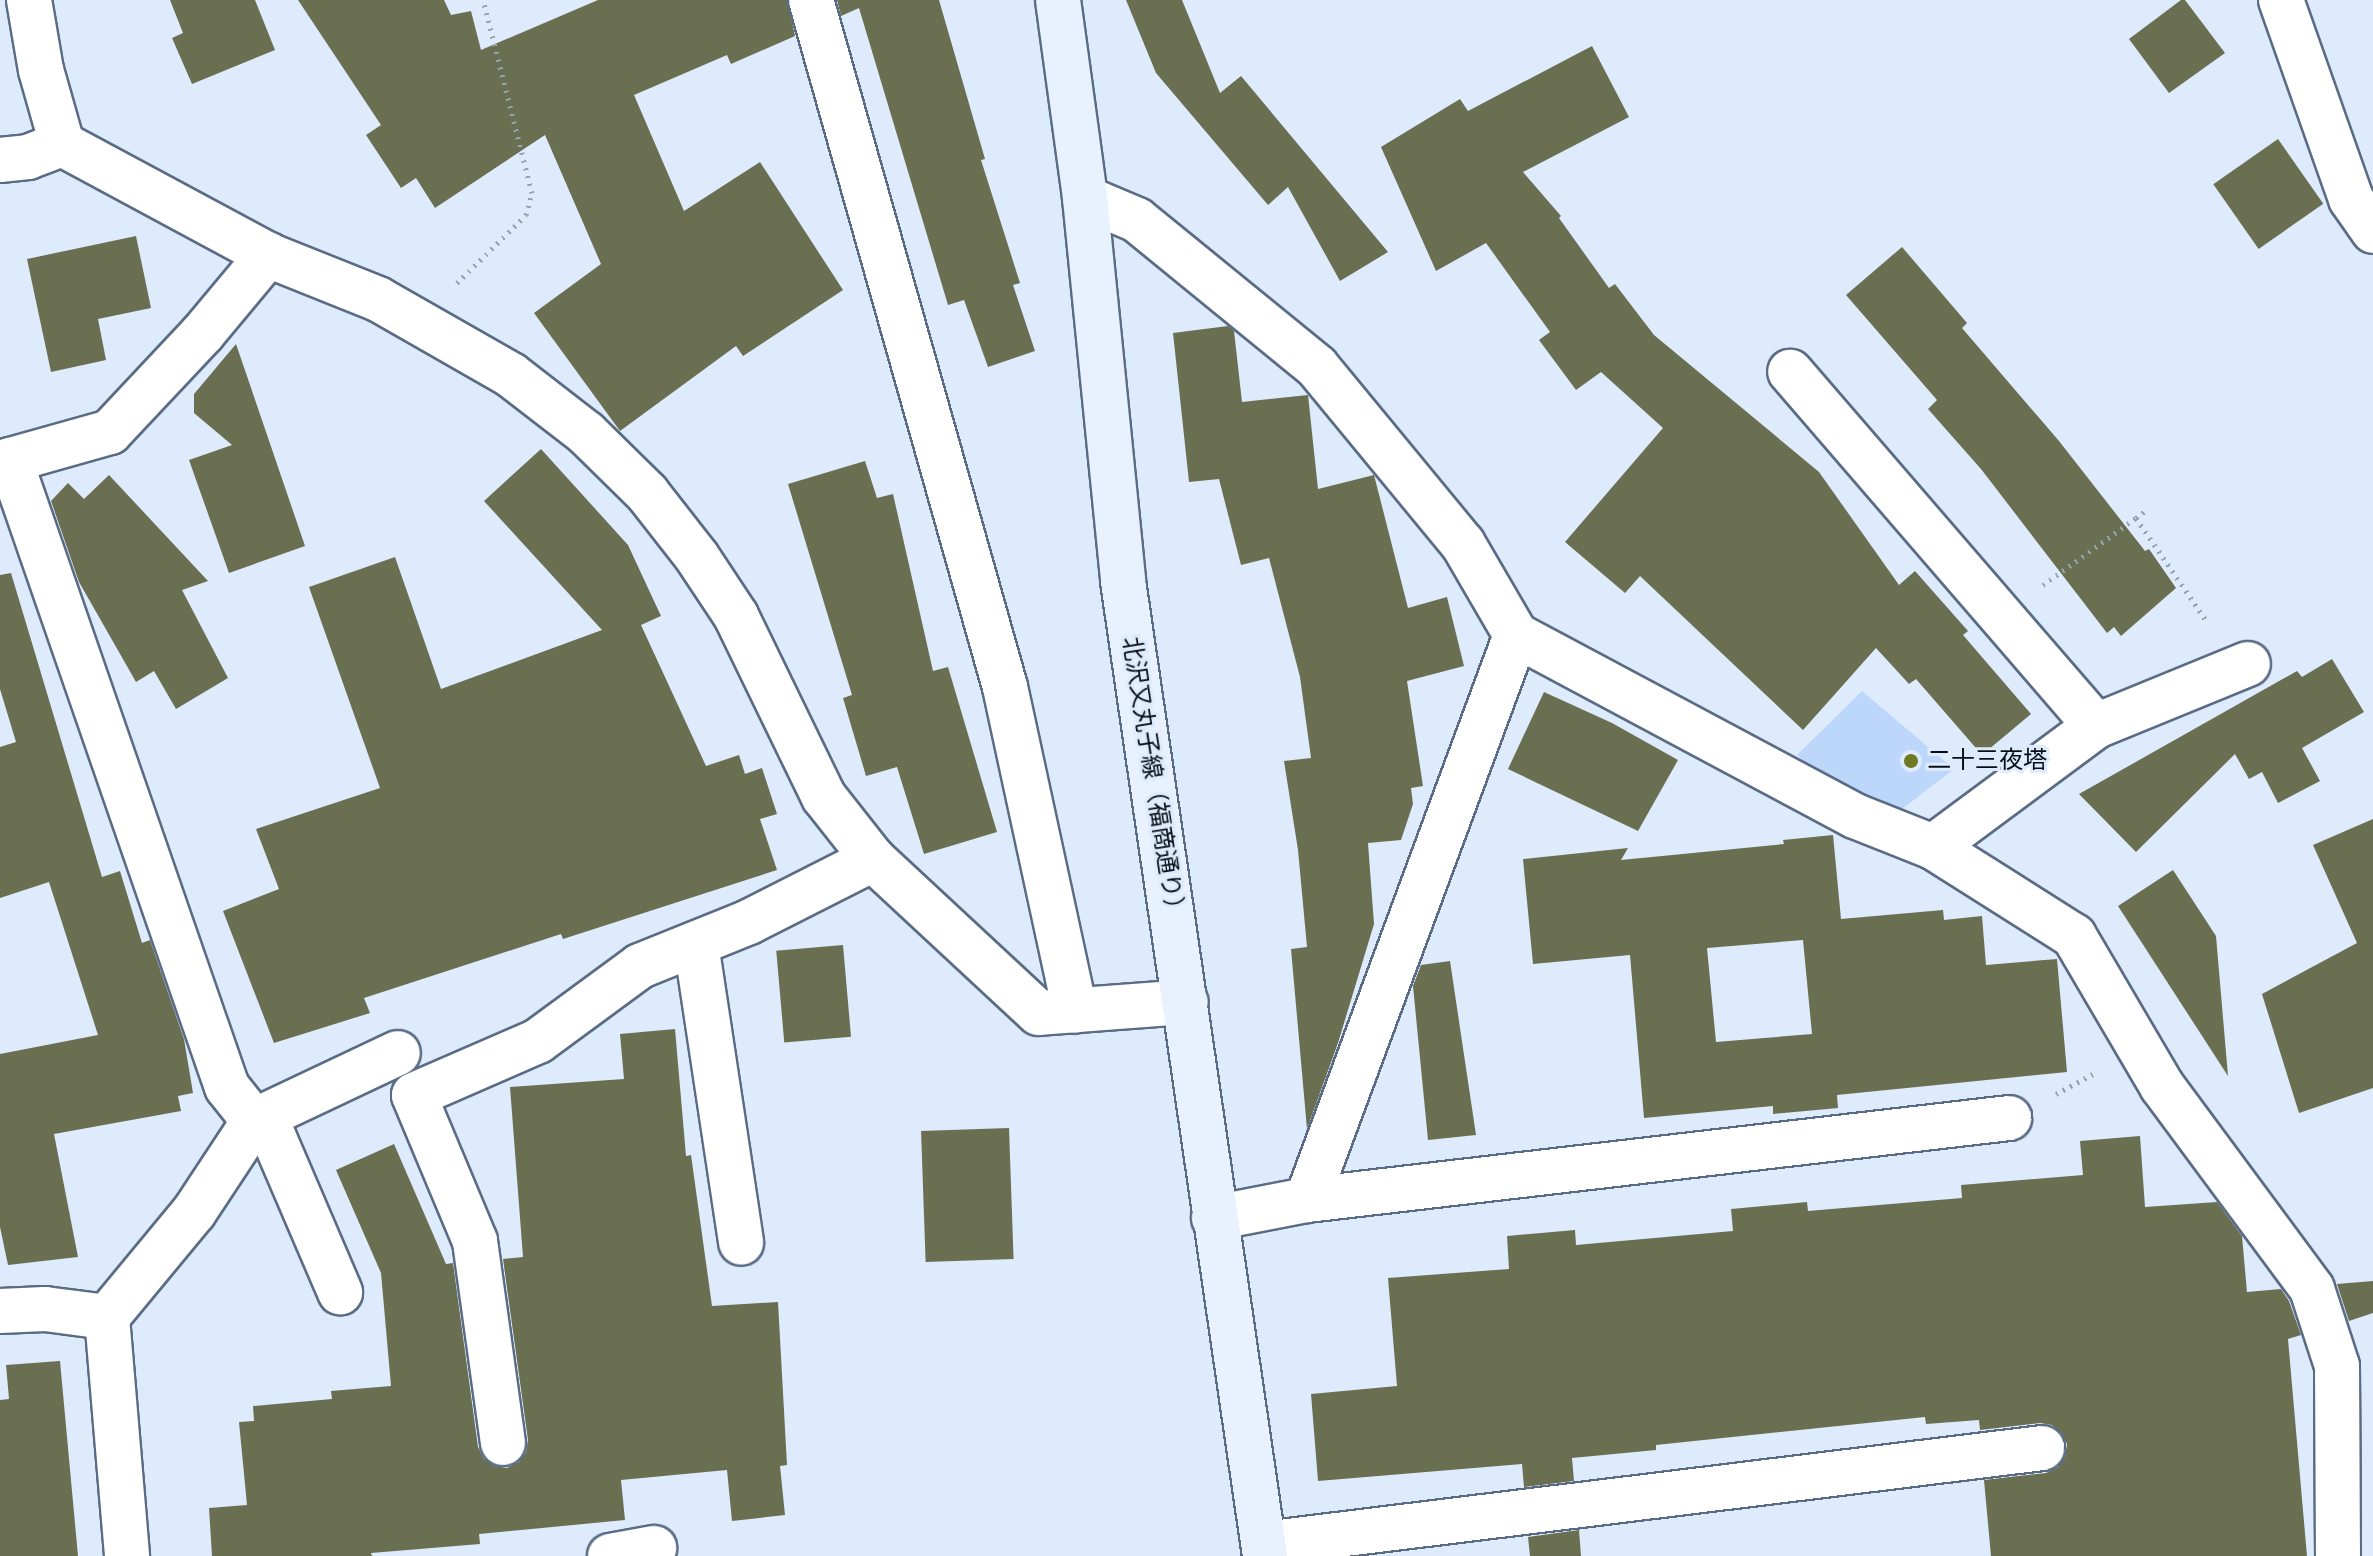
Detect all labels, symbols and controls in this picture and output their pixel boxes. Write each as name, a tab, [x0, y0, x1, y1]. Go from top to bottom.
street label: 北沢又丸子線（福商通り）	[1116, 635, 1190, 923]
place label: 二十三夜塔	[1927, 747, 2047, 775]
marker: 二十三夜塔	[1902, 752, 1920, 770]

